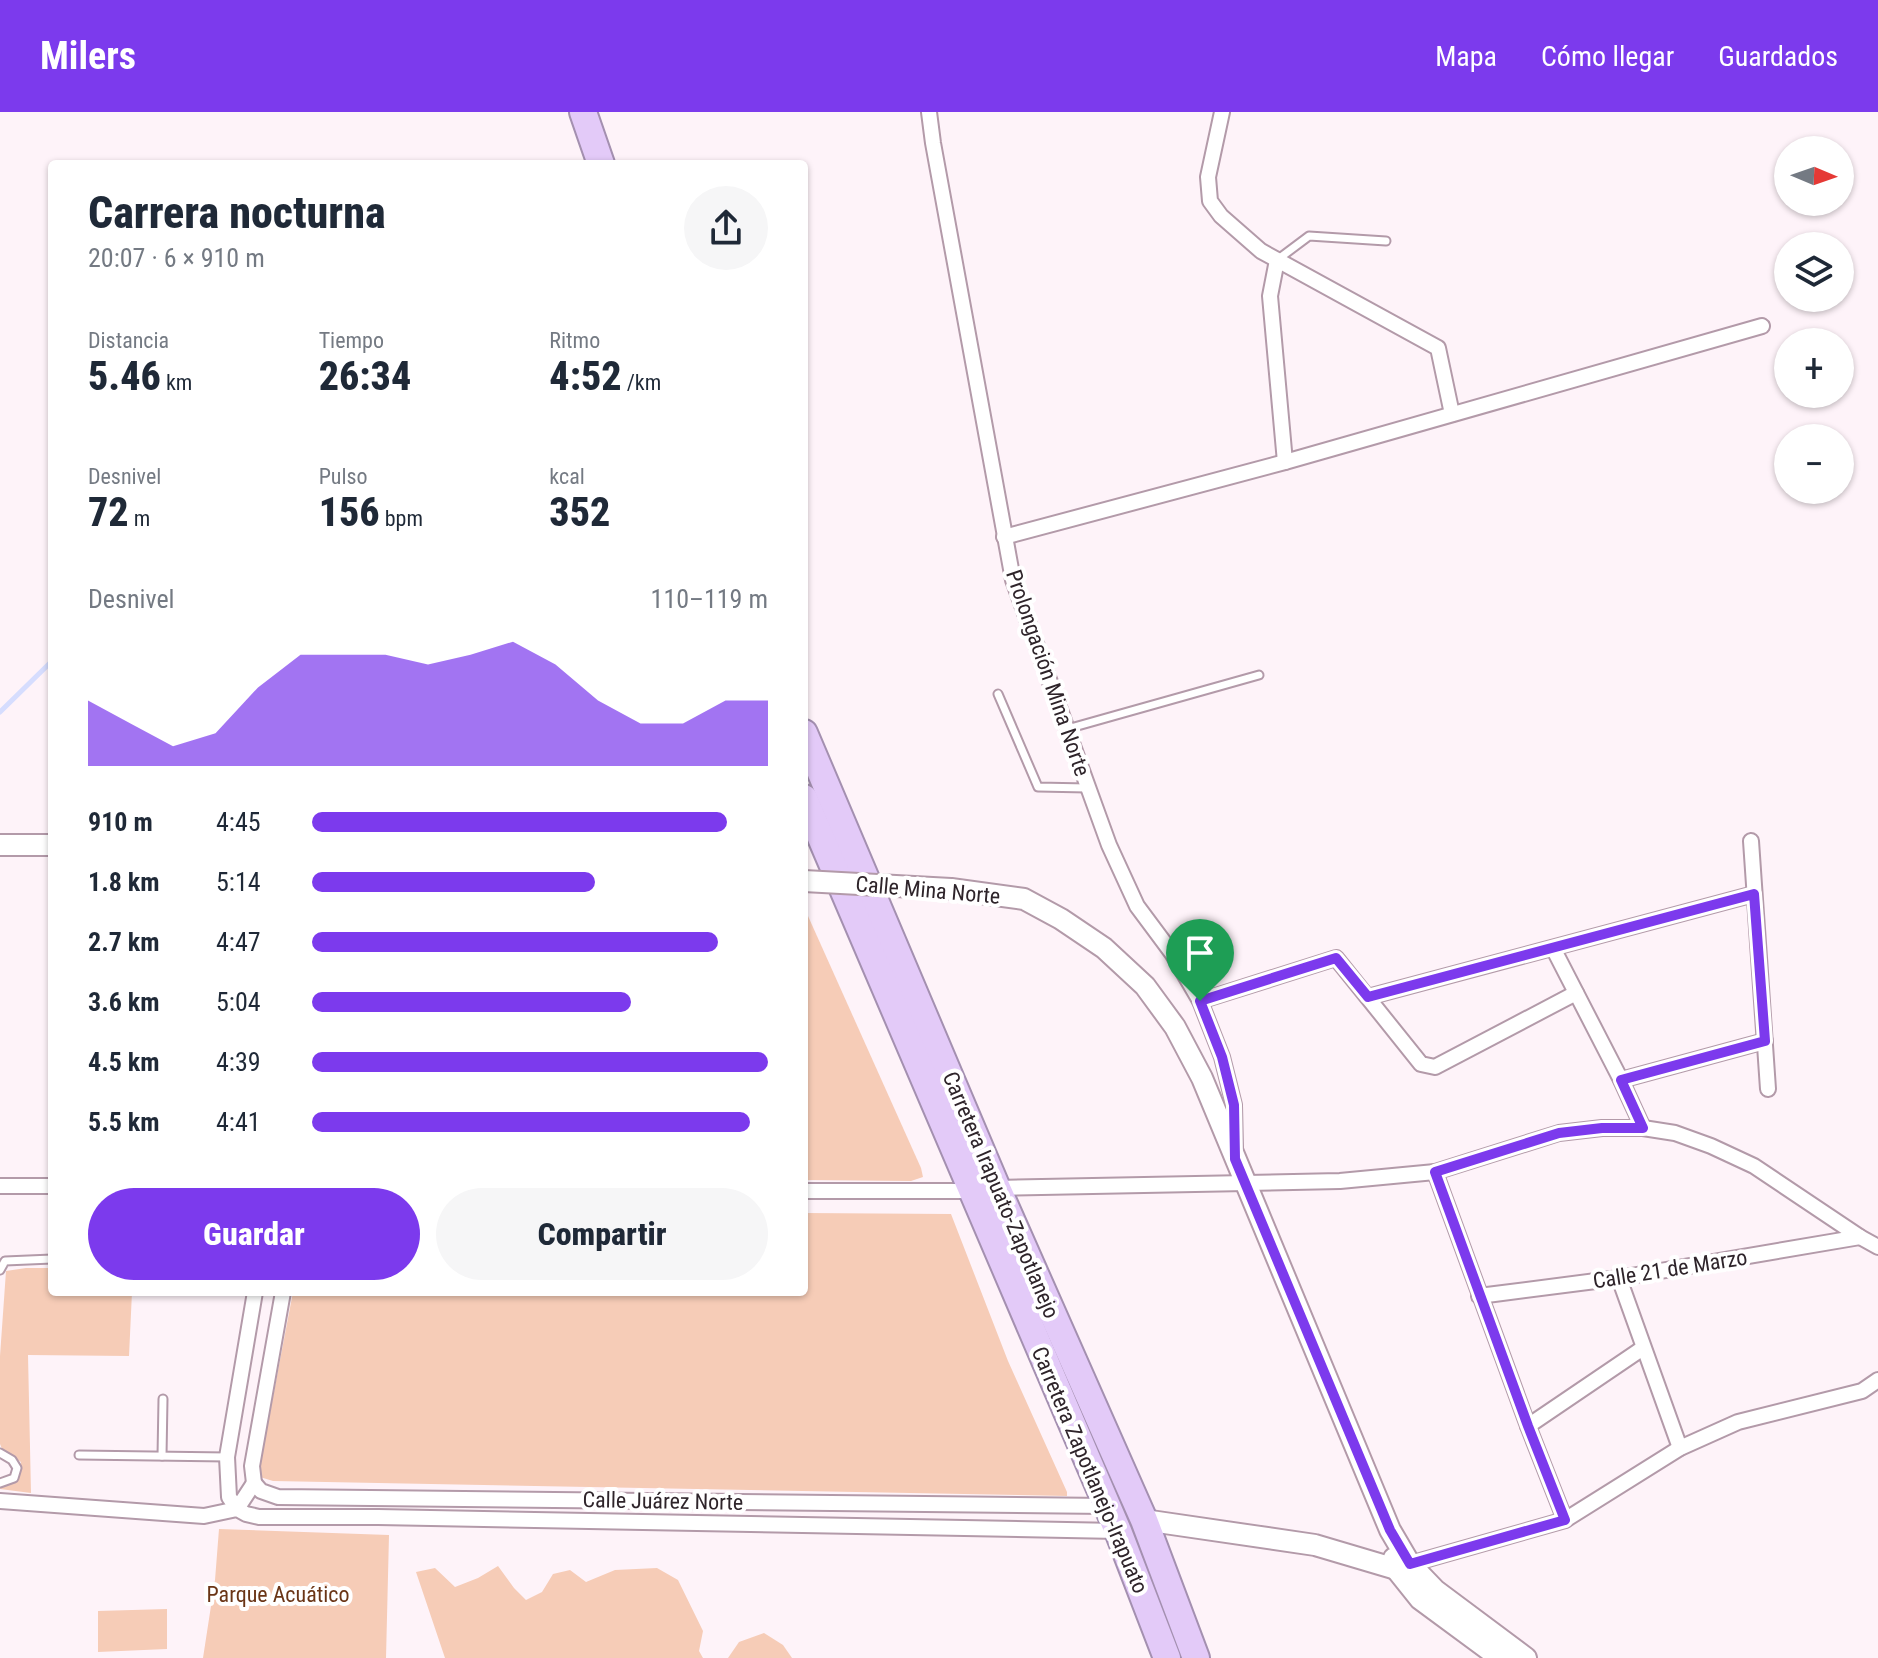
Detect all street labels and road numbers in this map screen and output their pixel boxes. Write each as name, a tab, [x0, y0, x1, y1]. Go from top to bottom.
street label: Prolongación Mina Norte	[1001, 567, 1095, 779]
street label: Calle Mina Norte	[855, 871, 1001, 909]
street label: Carretera Irapuato-Zapotlanejo	[938, 1068, 1064, 1322]
street label: Calle 21 de Marzo	[1591, 1244, 1749, 1294]
street label: Carretera Zapotlanejo-Irapuato	[1027, 1343, 1153, 1597]
street label: Calle Juárez Norte	[583, 1487, 743, 1515]

